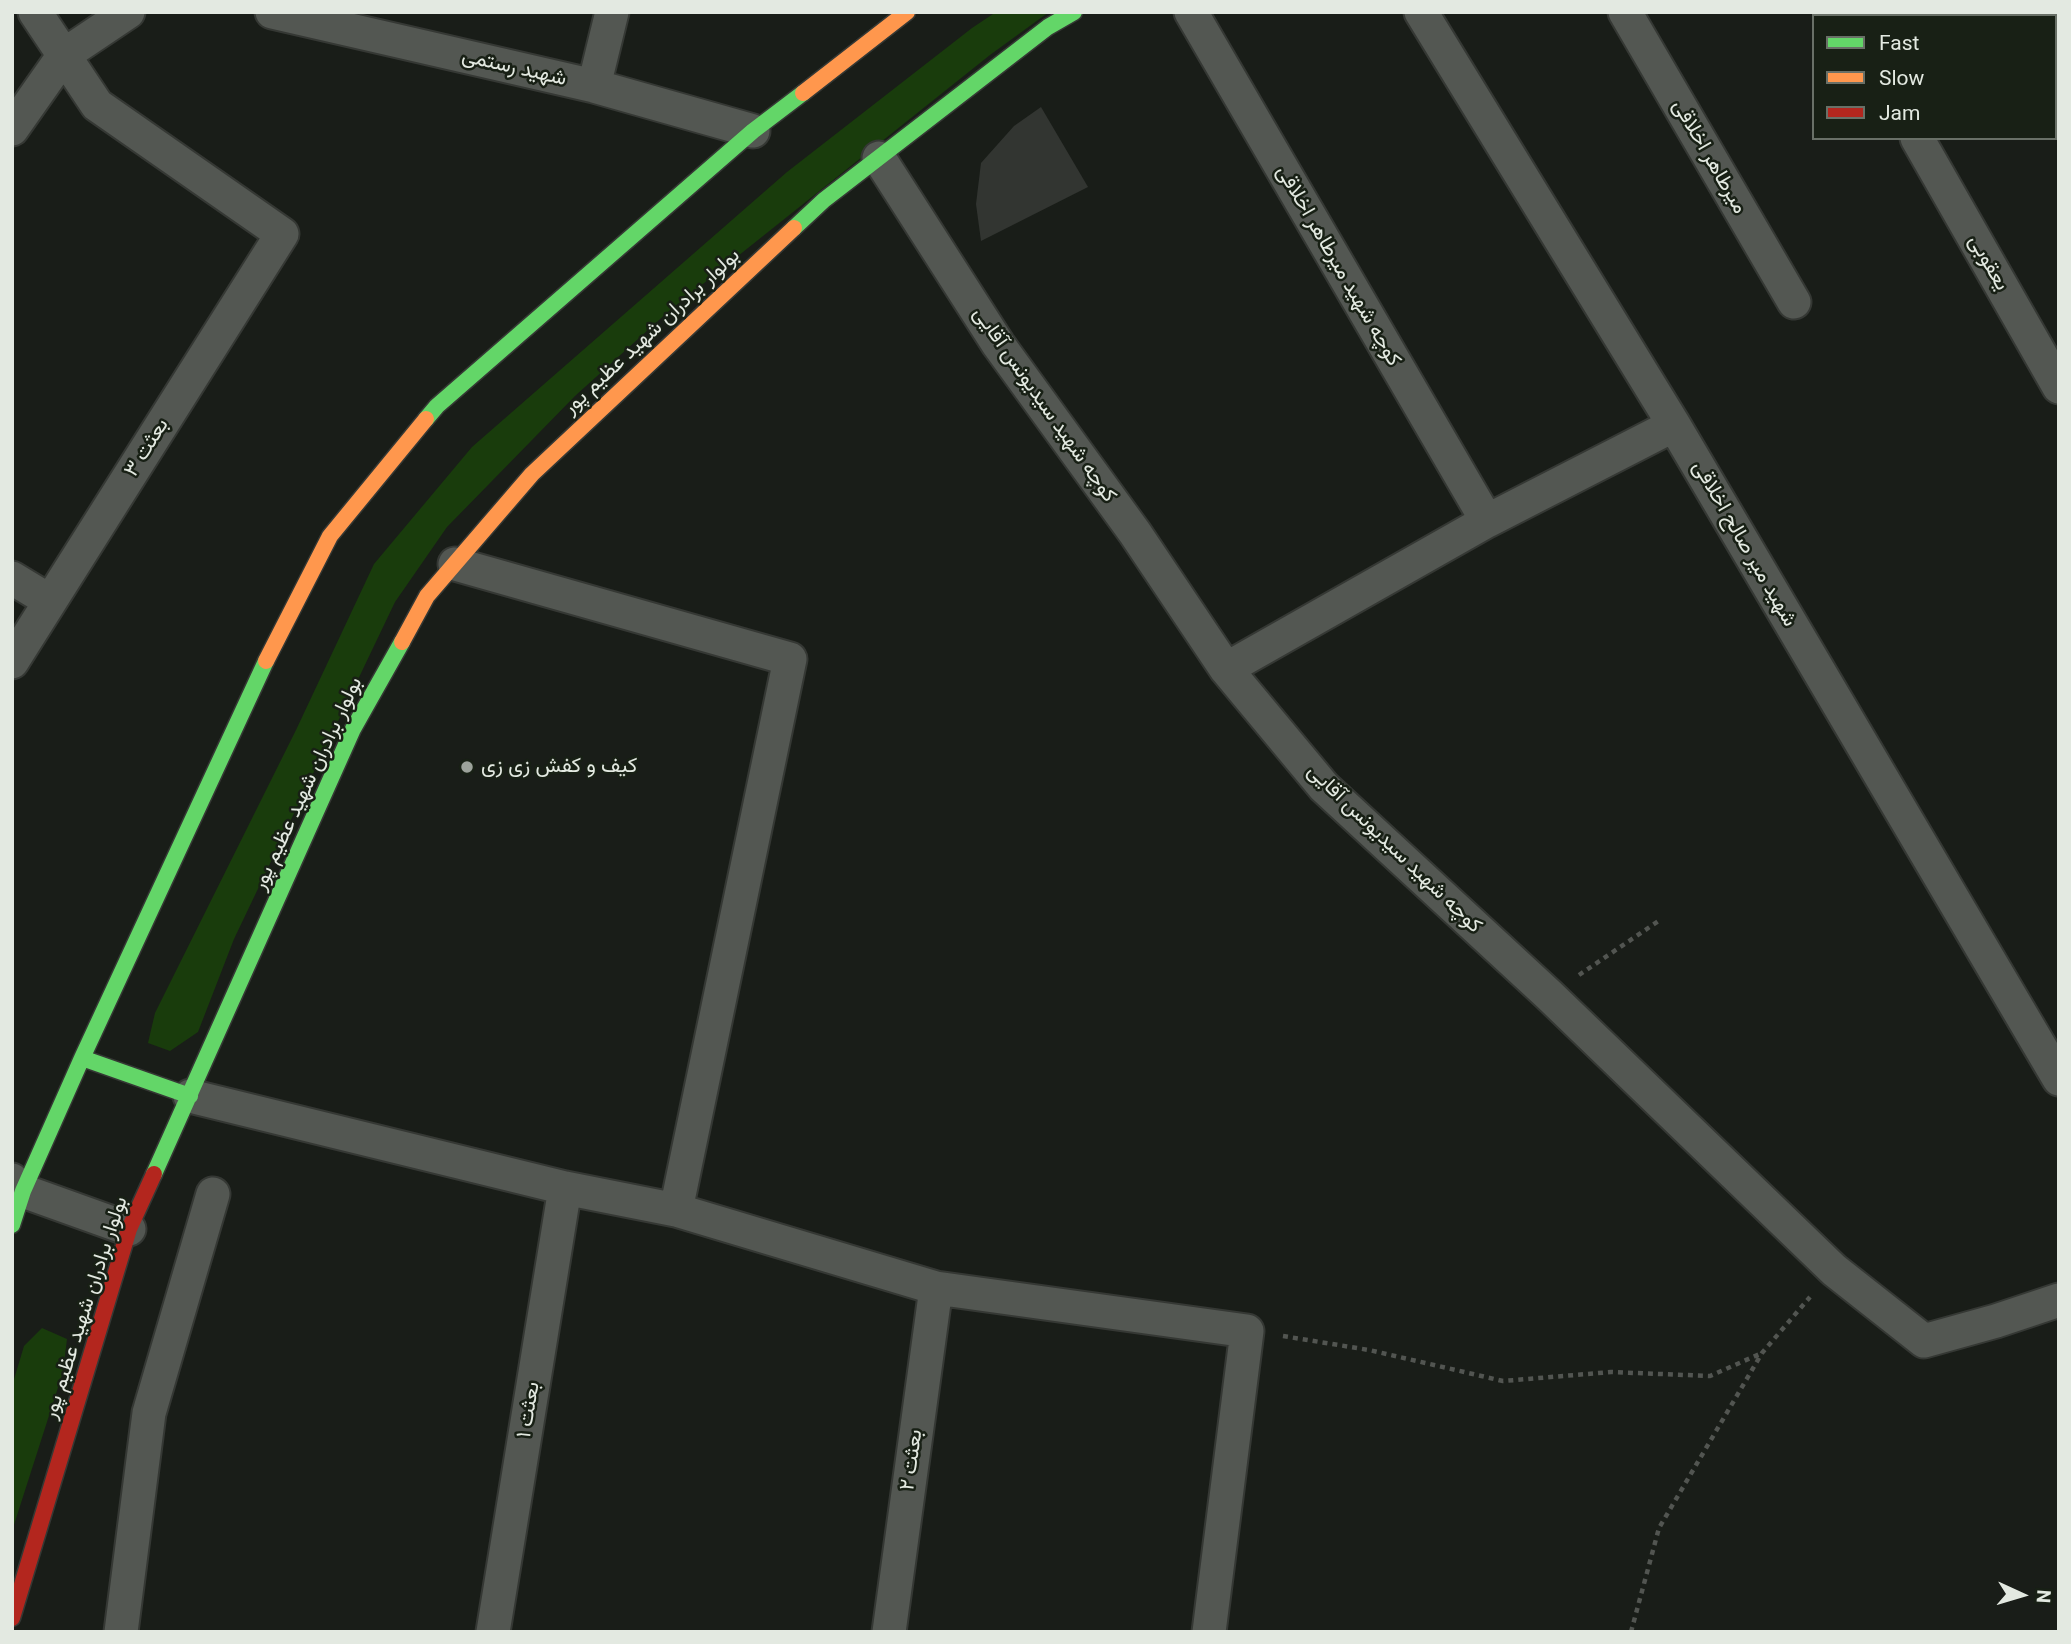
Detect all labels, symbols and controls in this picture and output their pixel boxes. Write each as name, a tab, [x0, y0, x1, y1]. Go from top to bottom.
legend	[1812, 14, 2057, 140]
text: Fast	[1879, 31, 1919, 55]
street label: شهید رستمی	[459, 44, 569, 92]
text: Slow	[1879, 66, 1924, 90]
street label: میرطاهر اخلاقی	[1666, 95, 1752, 219]
text: Jam	[1879, 101, 1920, 125]
street label: کوچه شهید میرطاهر اخلاقی	[1270, 161, 1406, 371]
street label: یعقوبی	[1962, 231, 2014, 295]
street label: بولوار برادران شهید عظیم‌ پور	[558, 244, 746, 420]
street label: کوچه شهید سیدیونس آقایی	[967, 302, 1121, 508]
street label: بعثت ۳	[119, 414, 175, 482]
street label: شهید میر صالح اخلاقی	[1686, 457, 1802, 631]
street label: بولوار برادران شهید عظیم‌ پور	[247, 673, 369, 895]
place label: کیف و کفش زی زی	[481, 754, 637, 780]
marker: کیف و کفش زی زی	[459, 759, 475, 775]
street label: کوچه شهید سیدیونس آقایی	[1301, 759, 1487, 939]
street label: بولوار برادران شهید عظیم‌ پور	[38, 1194, 134, 1422]
street label: بعثت ۱	[512, 1380, 546, 1440]
street label: بعثت ۲	[895, 1428, 929, 1492]
north arrow	[1987, 1560, 2057, 1630]
text: N	[2032, 1589, 2055, 1604]

